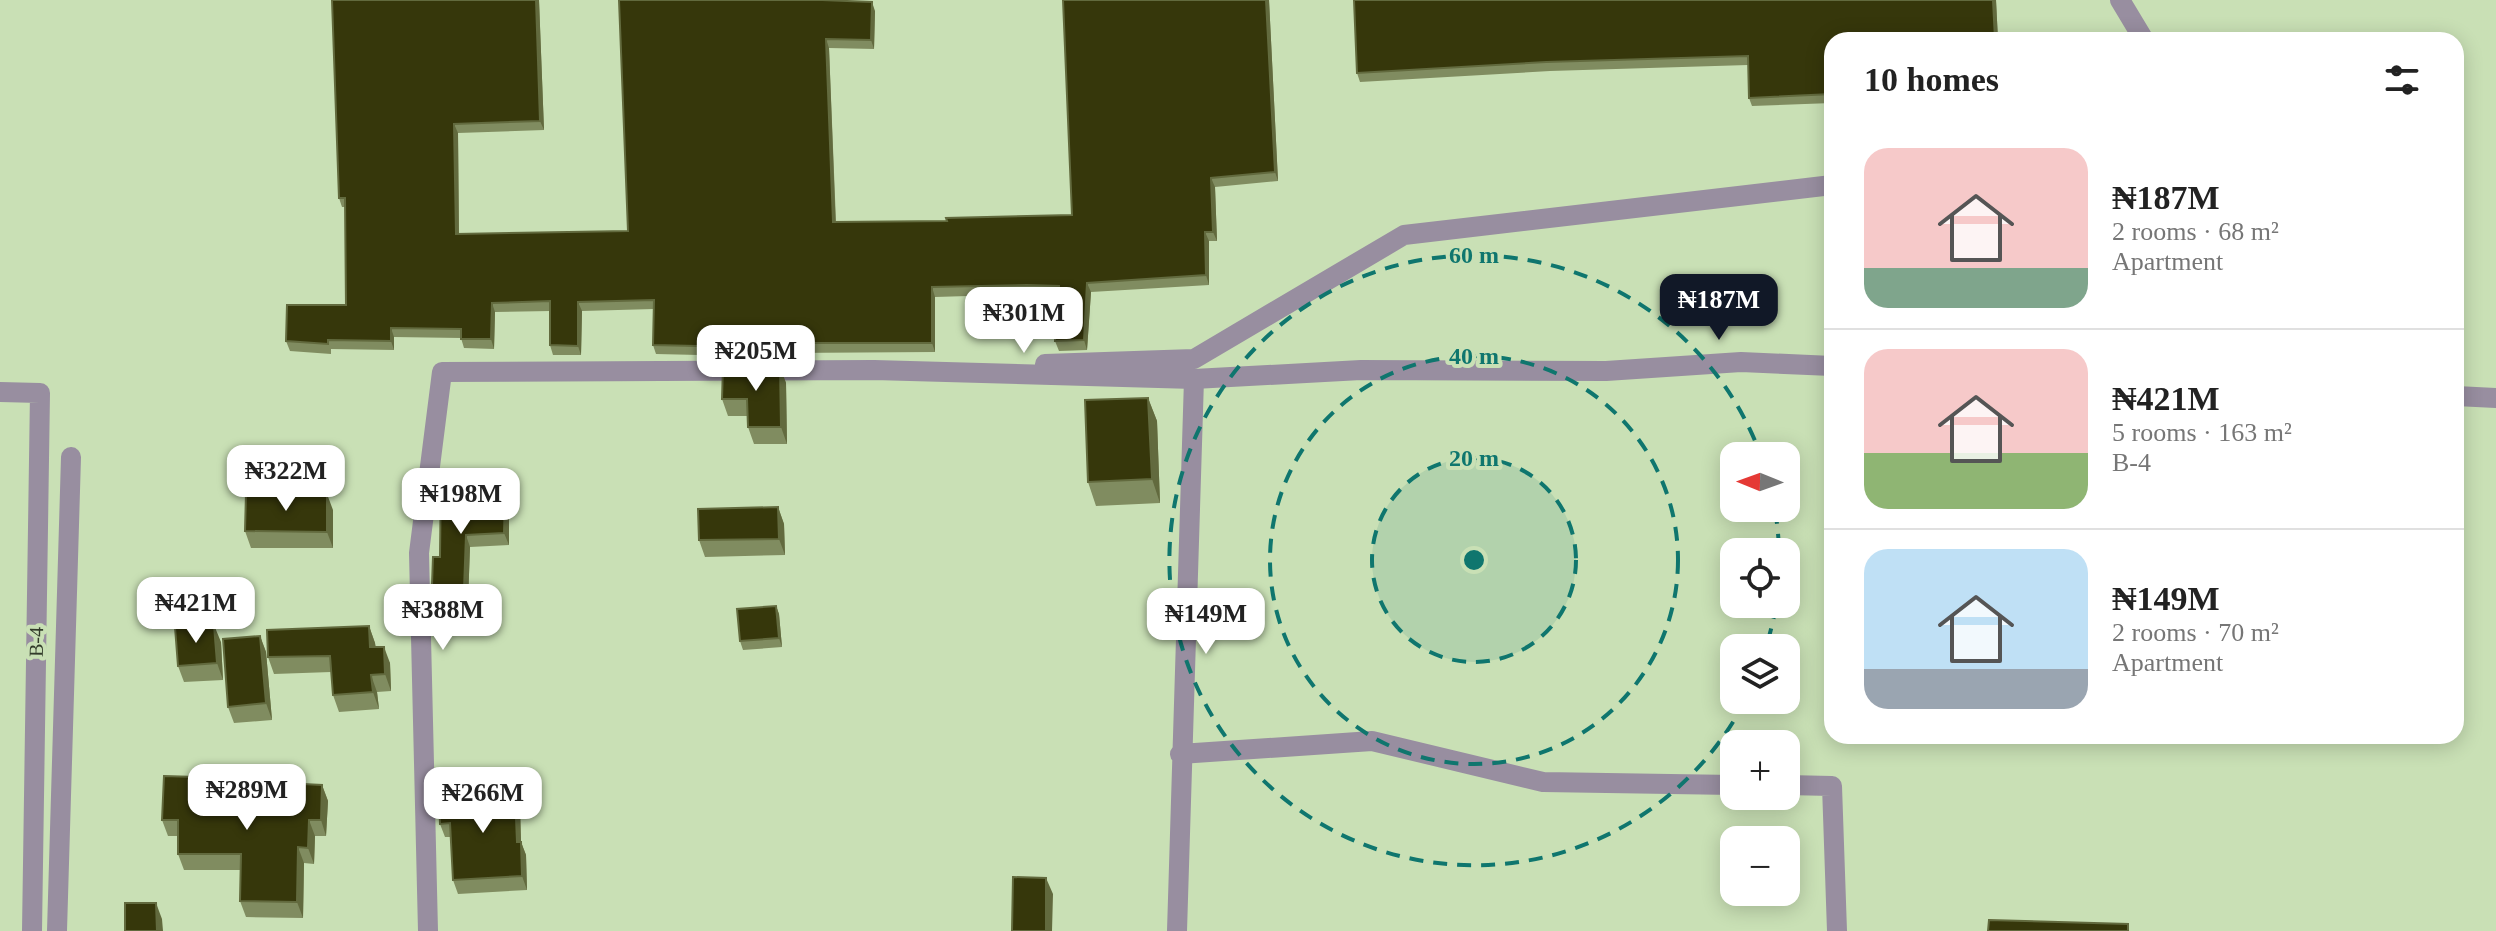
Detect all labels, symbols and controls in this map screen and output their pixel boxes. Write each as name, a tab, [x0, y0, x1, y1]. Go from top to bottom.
icon: filters	[2380, 58, 2424, 102]
text: 10 homes	[1864, 61, 1999, 98]
text: ₦187M	[2112, 179, 2220, 216]
icon: home	[1928, 180, 2024, 276]
text: 2 rooms · 68 m²	[2112, 217, 2279, 246]
text: 60 m	[1449, 242, 1499, 268]
text: Apartment	[2112, 247, 2223, 276]
pin: ₦187M	[1663, 274, 1775, 342]
text: ₦187M	[1678, 285, 1760, 314]
pin: ₦301M	[968, 287, 1080, 355]
text: ₦301M	[983, 298, 1065, 327]
pin: ₦205M	[700, 325, 812, 393]
text: ₦205M	[715, 336, 797, 365]
text: 40 m	[1449, 343, 1499, 369]
text: ₦421M	[2112, 380, 2220, 417]
icon: home	[1928, 381, 2024, 477]
text: 5 rooms · 163 m²	[2112, 418, 2292, 447]
north arrow	[1720, 442, 1800, 522]
map controls	[1720, 442, 1800, 906]
pin: ₦322M	[230, 445, 342, 513]
text: 20 m	[1449, 445, 1499, 471]
text: B-4	[2112, 448, 2151, 477]
text: ₦322M	[245, 456, 327, 485]
pin: ₦198M	[405, 468, 517, 536]
text: ₦198M	[420, 479, 502, 508]
button: locate	[1720, 538, 1800, 618]
centre of rings	[1460, 546, 1488, 574]
pin: ₦421M	[140, 577, 252, 645]
text: ₦149M	[2112, 580, 2220, 617]
icon: home	[1928, 581, 2024, 677]
pin: ₦388M	[387, 584, 499, 652]
text: ₦421M	[155, 588, 237, 617]
pin: ₦149M	[1150, 588, 1262, 656]
text: ₦388M	[402, 595, 484, 624]
text: ₦149M	[1165, 599, 1247, 628]
text: 2 rooms · 70 m²	[2112, 618, 2279, 647]
street label: B-4	[25, 627, 47, 657]
button: layers	[1720, 634, 1800, 714]
text: Apartment	[2112, 648, 2223, 677]
button: +	[1720, 730, 1800, 810]
pin: ₦289M	[191, 764, 303, 832]
pin: ₦266M	[427, 767, 539, 835]
text: ₦289M	[206, 775, 288, 804]
text: ₦266M	[442, 778, 524, 807]
button: −	[1720, 826, 1800, 906]

